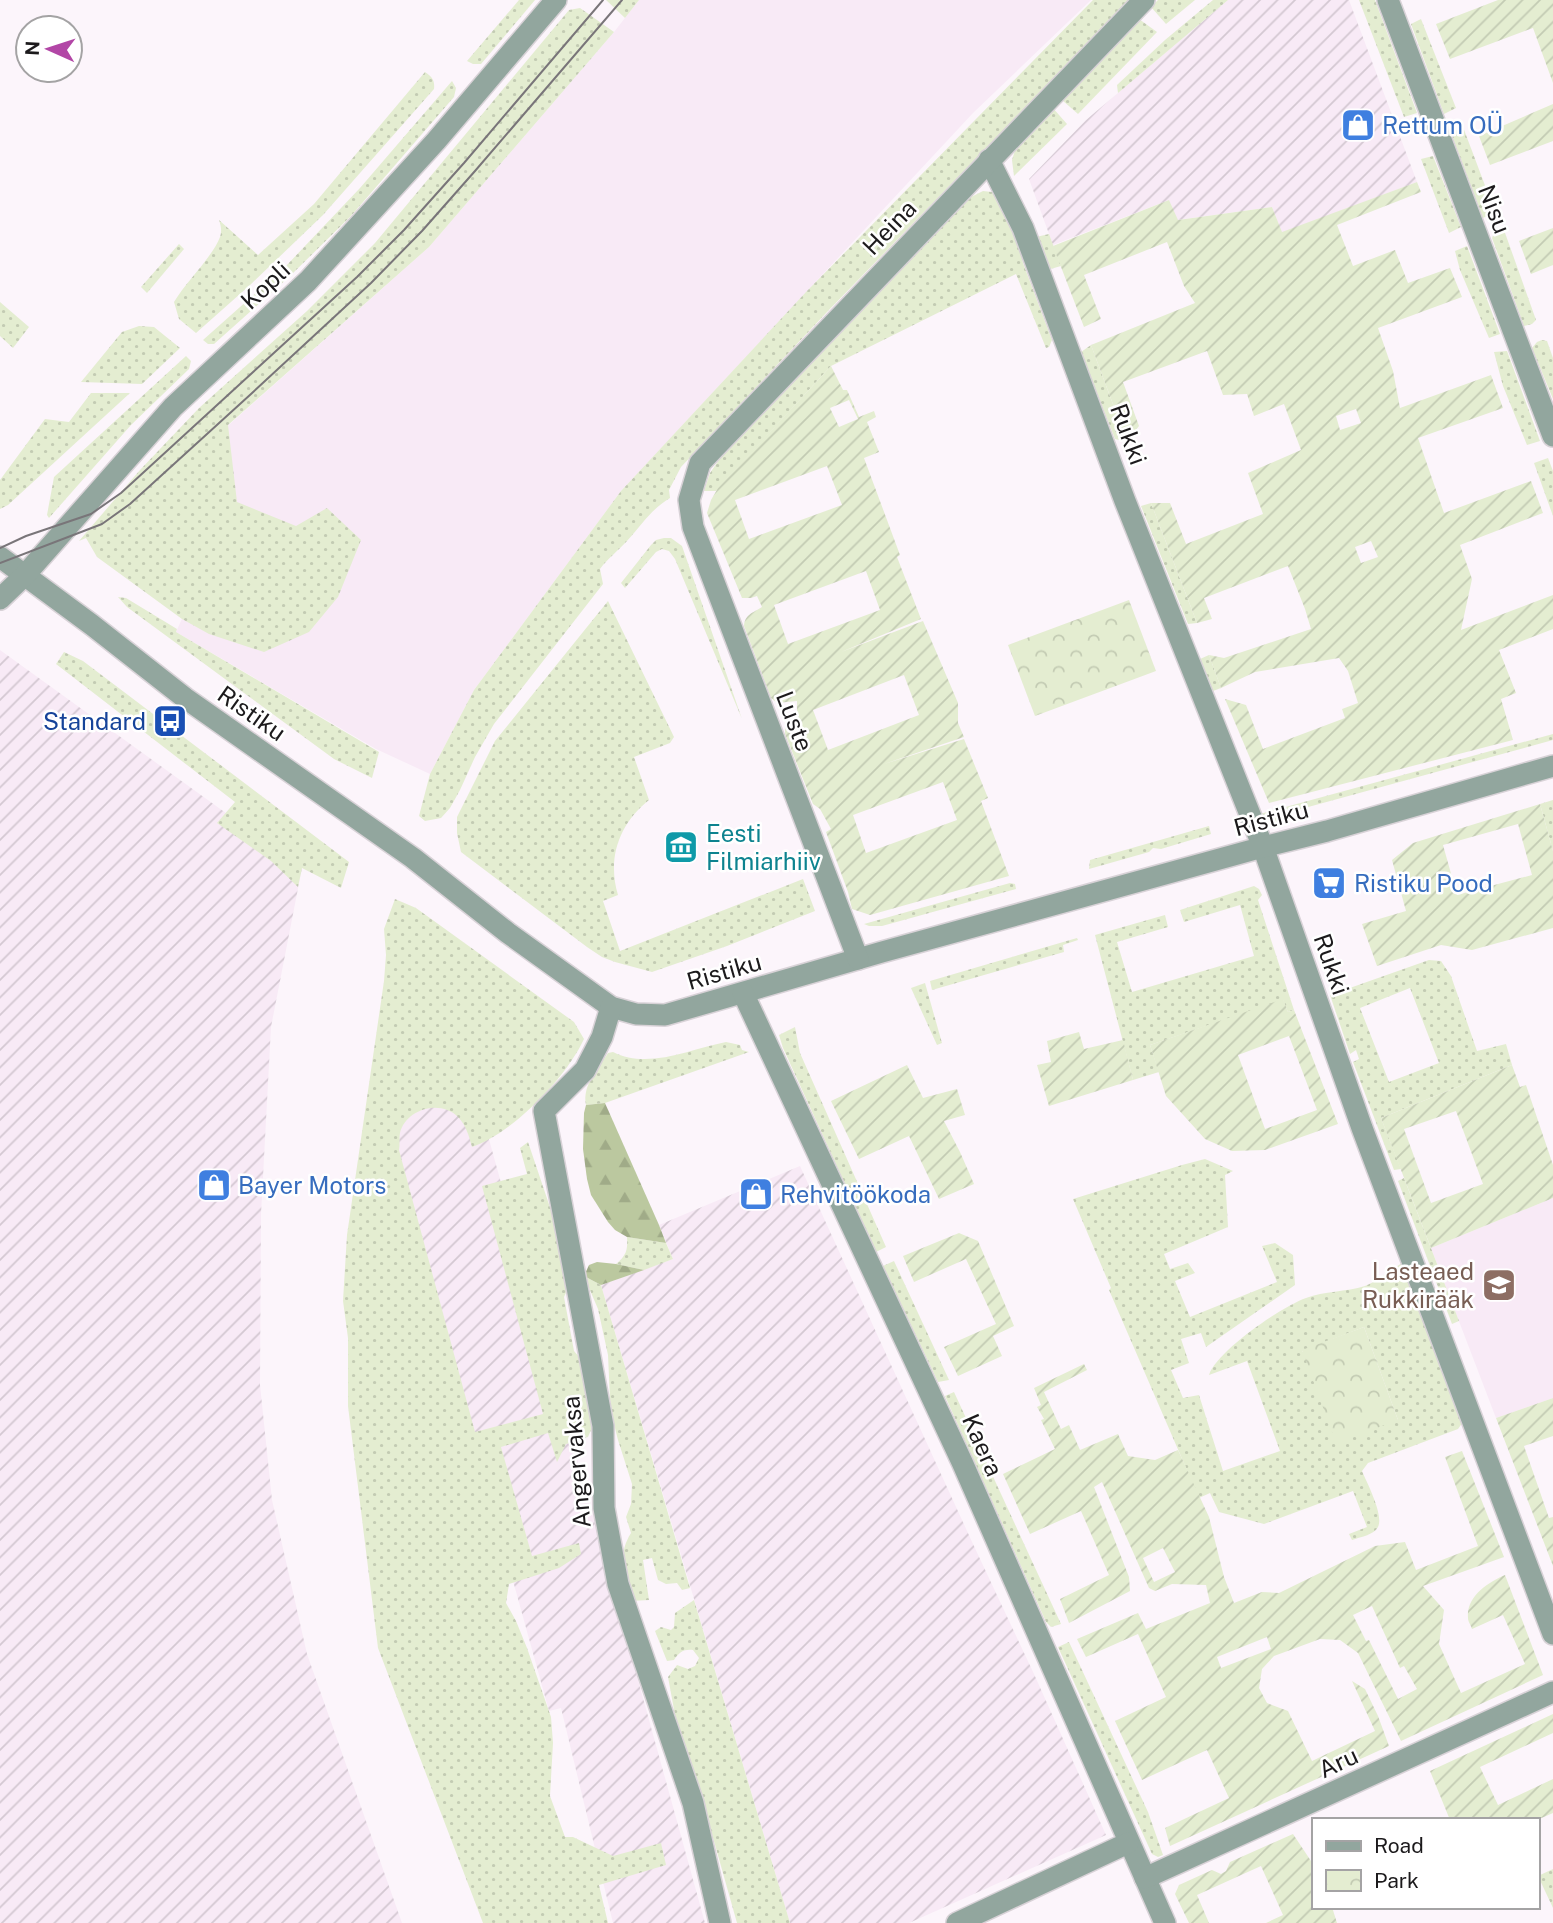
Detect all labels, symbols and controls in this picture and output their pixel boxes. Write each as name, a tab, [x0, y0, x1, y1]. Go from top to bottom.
north arrow	[14, 14, 84, 84]
text: N	[21, 40, 43, 56]
shop icon: Rettum OÜ	[1339, 106, 1377, 144]
place label: Rettum OÜ	[1382, 110, 1503, 139]
street label: Nisu	[1473, 181, 1517, 237]
street label: Heina	[856, 194, 922, 260]
street label: Kopli	[235, 255, 295, 315]
street label: Rukki	[1105, 400, 1153, 468]
street label: Ristiku	[213, 680, 291, 746]
street label: Luste	[771, 687, 819, 755]
bus stop icon: Standard	[151, 702, 189, 740]
place label: Standard	[43, 707, 146, 735]
street label: Ristiku	[1230, 795, 1312, 841]
place label: Eesti Filmiarhiiv	[706, 819, 821, 875]
museum icon: Eesti Filmiarhiiv	[662, 828, 700, 866]
supermarket icon: Ristiku Pood	[1310, 864, 1348, 902]
place label: Ristiku Pood	[1354, 869, 1493, 897]
street label: Rukki	[1309, 930, 1355, 998]
street label: Ristiku	[683, 947, 765, 995]
shop icon: Bayer Motors	[195, 1166, 233, 1204]
place label: Bayer Motors	[238, 1171, 387, 1199]
shop icon: Rehvitöökoda	[737, 1175, 775, 1213]
place label: Rehvitöökoda	[780, 1180, 931, 1208]
place label: Lasteaed Rukkirääk	[1362, 1257, 1474, 1313]
school or university icon: Lasteaed Rukkirääk	[1480, 1266, 1518, 1304]
street label: Angervaksa	[556, 1395, 596, 1529]
street label: Kaera	[957, 1409, 1009, 1481]
street label: Aru	[1314, 1741, 1362, 1783]
legend	[1312, 1818, 1539, 1909]
text: Road	[1374, 1833, 1424, 1858]
text: Park	[1374, 1868, 1419, 1893]

